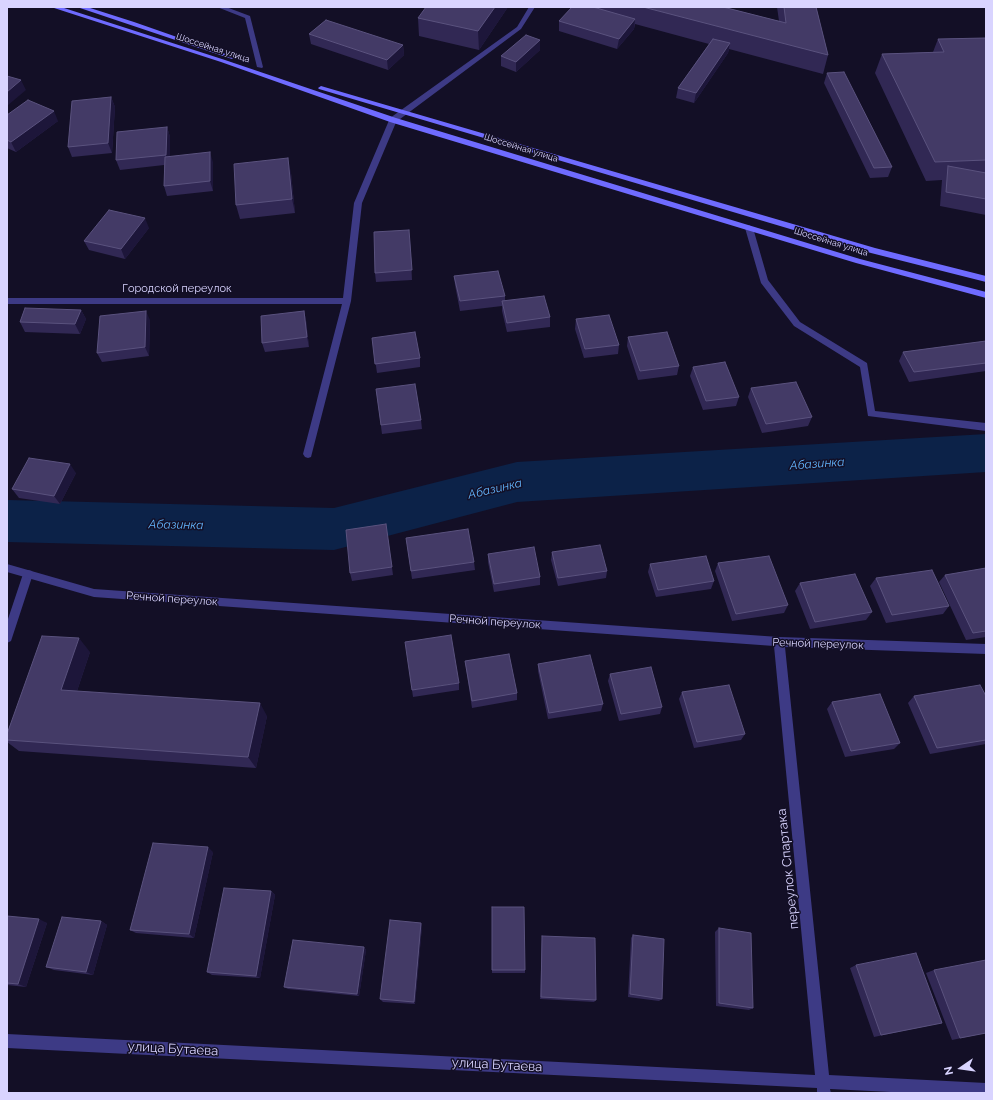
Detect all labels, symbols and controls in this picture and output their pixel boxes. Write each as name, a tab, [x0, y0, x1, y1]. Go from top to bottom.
street label: Шоссейная улица	[175, 31, 251, 65]
street label: Шоссейная улица	[483, 132, 559, 164]
street label: Шоссейная улица	[793, 226, 869, 258]
street label: Городской переулок	[122, 282, 232, 296]
water label: Абазинка	[789, 455, 845, 473]
water label: Абазинка	[467, 476, 523, 502]
water label: Абазинка	[148, 517, 204, 533]
street label: Речной переулок	[126, 589, 218, 609]
street label: Речной переулок	[449, 612, 541, 632]
street label: Речной переулок	[772, 636, 864, 652]
street label: переулок Спартака	[774, 808, 802, 930]
street label: улица Бутаева	[127, 1039, 219, 1059]
north arrow	[941, 1048, 981, 1088]
street label: улица Бутаева	[451, 1055, 543, 1075]
text: N	[942, 1065, 956, 1076]

